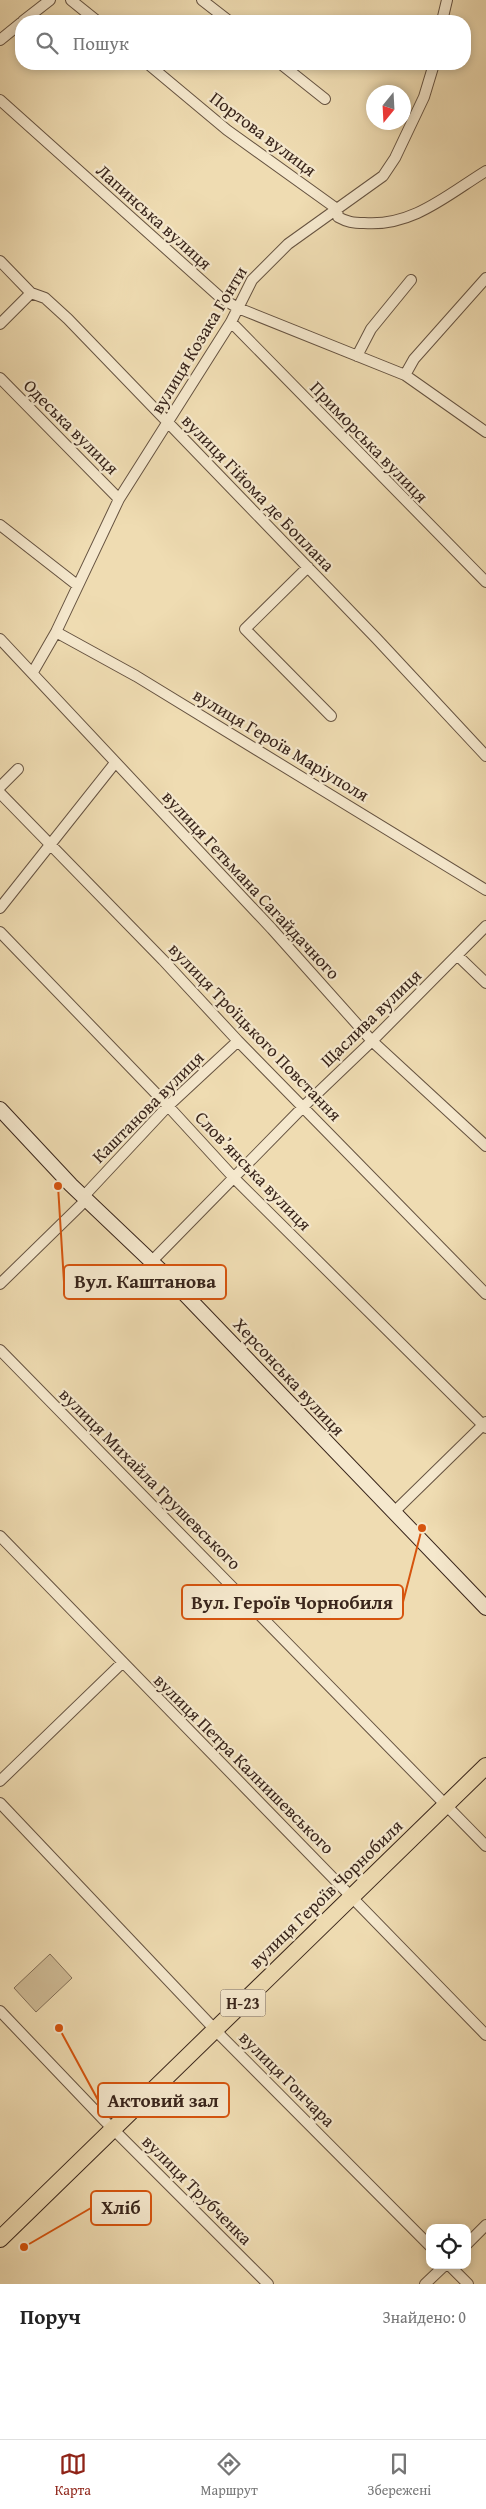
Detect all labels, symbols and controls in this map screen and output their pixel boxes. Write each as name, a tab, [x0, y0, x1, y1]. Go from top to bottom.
search box	[15, 15, 471, 70]
icon: search	[33, 29, 61, 57]
text: Пошук	[73, 29, 129, 57]
street label: Портова вулиця	[204, 84, 322, 183]
north arrow	[366, 85, 411, 130]
street label: Лапинська вулиця	[90, 157, 218, 276]
street label: вулиця Козака Гонти	[144, 260, 254, 419]
street label: Одеська вулиця	[17, 373, 125, 481]
street label: Приморська вулиця	[304, 375, 435, 509]
street label: вулиця Гійома де Боплана	[176, 408, 341, 578]
street label: вулиця Героїв Маріуполя	[188, 681, 374, 808]
street label: вулиця Гетьмана Сагайдачного	[156, 784, 347, 985]
street label: вулиця Троїцького Повстання	[163, 936, 348, 1127]
street label: Щаслива вулиця	[314, 962, 427, 1073]
street label: Каштанова вулиця	[85, 1044, 210, 1169]
street label: Словʼянська вулиця	[189, 1105, 318, 1237]
callout: Вул. Каштанова	[64, 1265, 226, 1299]
text: Вул. Каштанова	[74, 1267, 216, 1295]
street label: Херсонська вулиця	[227, 1311, 352, 1442]
street label: вулиця Михайла Грушевського	[53, 1381, 248, 1576]
callout: Вул. Героїв Чорнобиля	[182, 1585, 403, 1619]
text: Вул. Героїв Чорнобиля	[191, 1588, 393, 1616]
street label: вулиця Петра Калнишевського	[148, 1667, 341, 1860]
street label: вулиця Героїв Чорнобиля	[243, 1813, 409, 1974]
road number: Н-23	[220, 1990, 266, 2016]
street label: вулиця Гончара	[233, 2024, 342, 2133]
callout: Актовий зал	[98, 2083, 229, 2117]
text: Актовий зал	[107, 2086, 219, 2114]
street label: вулиця Трубченка	[136, 2128, 259, 2251]
callout: Хліб	[91, 2191, 151, 2225]
text: Хліб	[101, 2193, 141, 2221]
map controls	[426, 2224, 471, 2269]
button: locate	[426, 2224, 471, 2269]
text: Поруч	[20, 2301, 81, 2332]
text: Знайдено: 0	[383, 2305, 466, 2329]
tab: Карта	[55, 2450, 91, 2500]
tab: Маршрут	[201, 2450, 258, 2500]
tab: Збережені	[367, 2450, 431, 2500]

